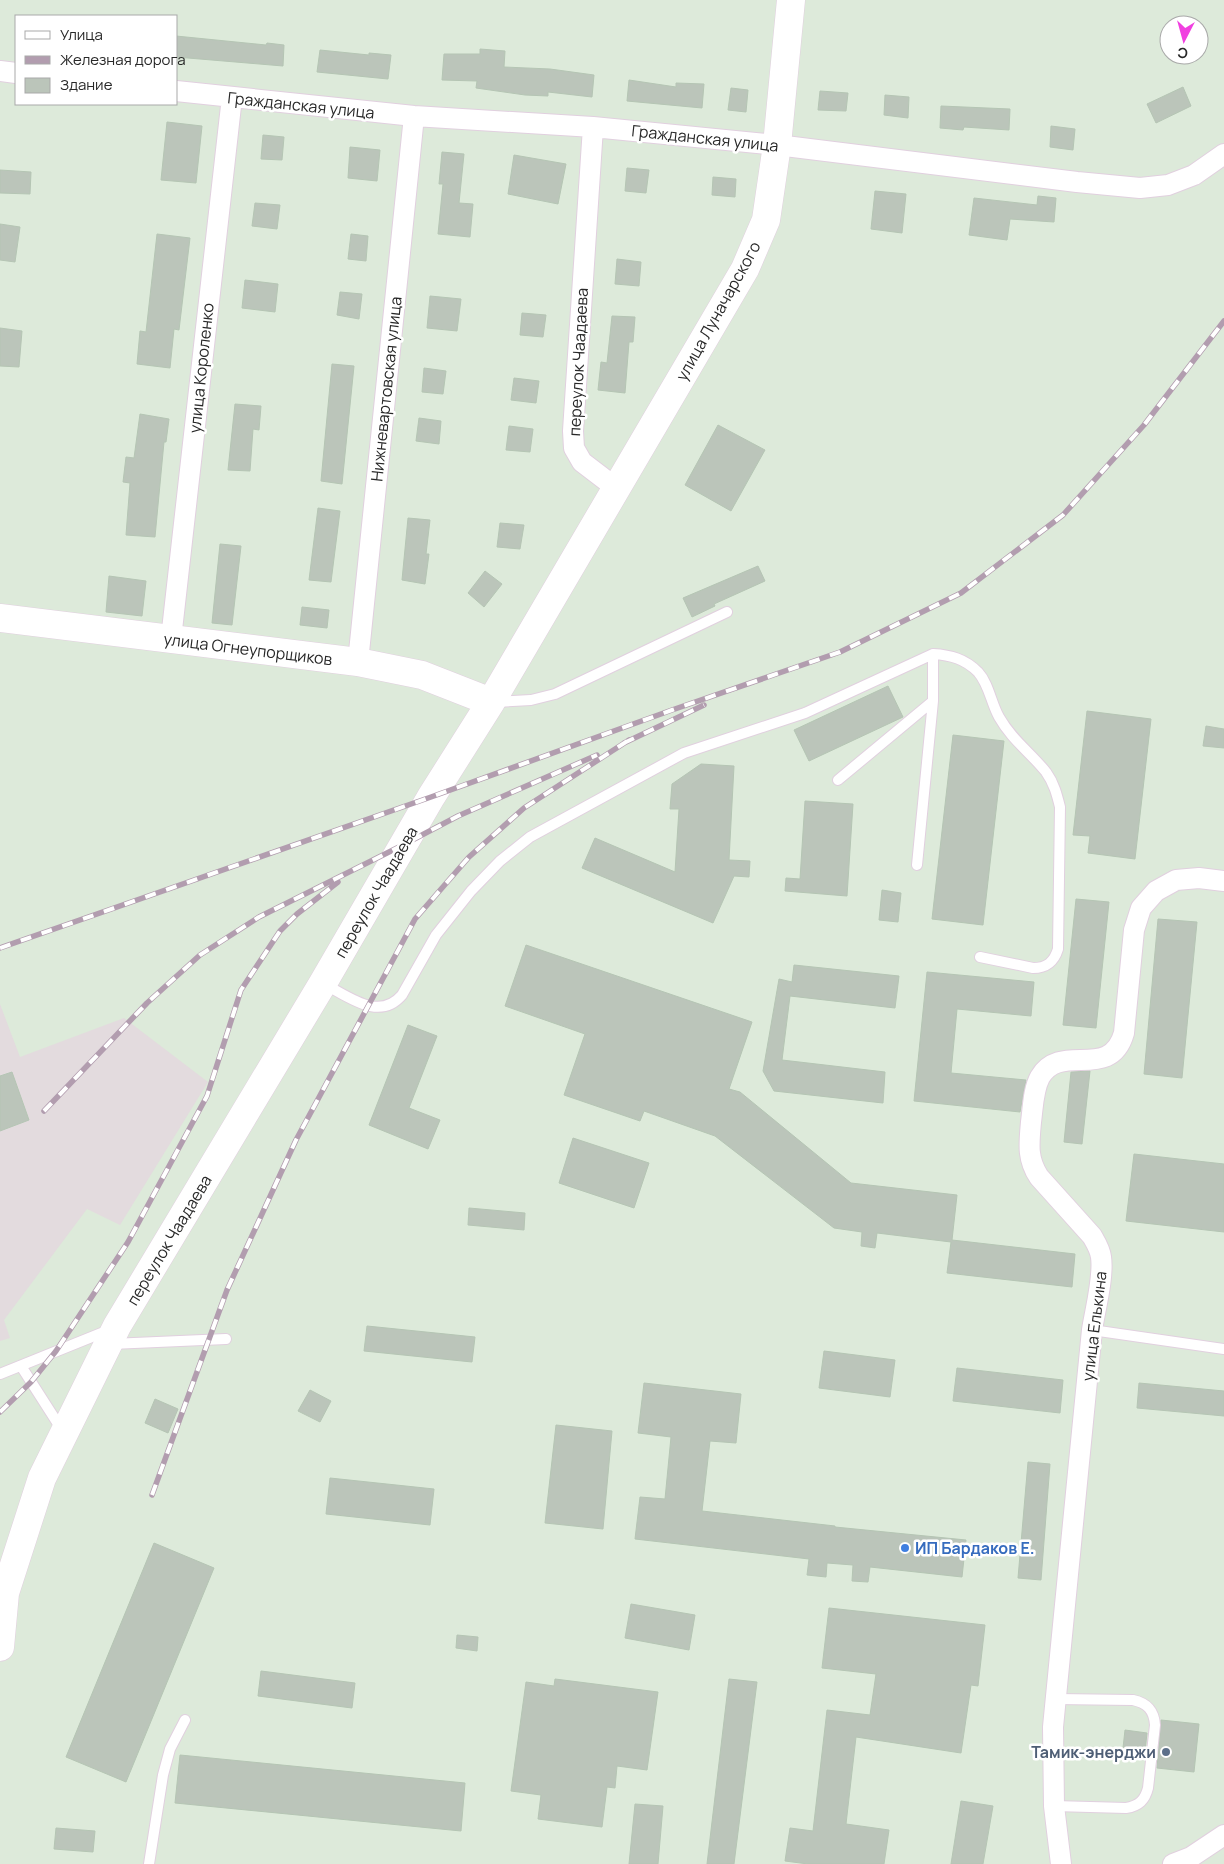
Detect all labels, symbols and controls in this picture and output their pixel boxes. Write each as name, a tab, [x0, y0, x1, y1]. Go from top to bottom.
legend	[15, 15, 178, 105]
north arrow	[1159, 15, 1209, 65]
text: Улица	[60, 24, 103, 45]
text: С	[1176, 43, 1189, 63]
text: Железная дорога	[60, 49, 185, 70]
text: Здание	[60, 74, 113, 95]
street label: Гражданская улица	[226, 86, 376, 124]
street label: Гражданская улица	[630, 119, 780, 157]
street label: улица Луначарского	[670, 237, 766, 385]
street label: переулок Чаадаева	[563, 287, 593, 437]
street label: Нижневартовская улица	[365, 295, 407, 483]
street label: улица Короленко	[183, 302, 219, 434]
street label: улица Огнеупорщиков	[162, 628, 334, 670]
street label: переулок Чаадаева	[329, 822, 423, 962]
street label: переулок Чаадаева	[121, 1171, 217, 1309]
street label: улица Елькина	[1076, 1270, 1112, 1382]
place label: ИП Бардаков Е.	[915, 1537, 1035, 1559]
marker: ИП Бардаков Е.	[899, 1542, 911, 1554]
place label: Тамик-энерджи	[1031, 1741, 1156, 1763]
marker: Тамик-энерджи	[1160, 1746, 1172, 1758]

